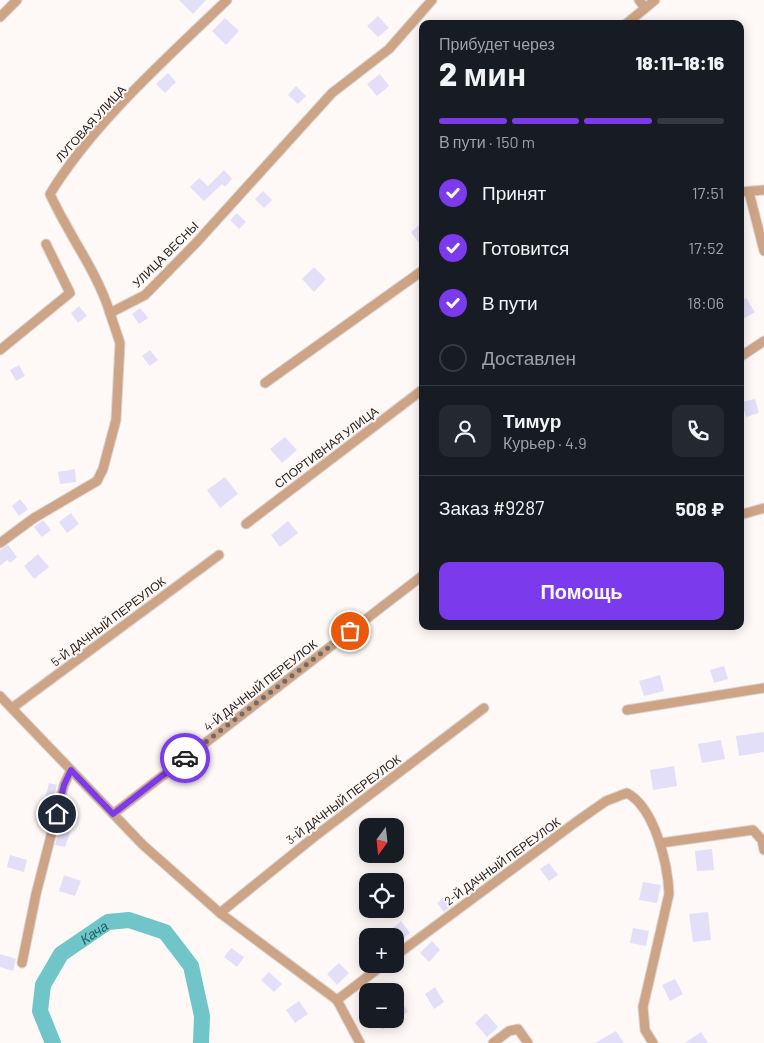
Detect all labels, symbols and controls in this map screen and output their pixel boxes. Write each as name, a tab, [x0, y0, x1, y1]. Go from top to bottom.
text: Прибудет через	[439, 34, 555, 53]
text: 18:11–18:16	[635, 51, 724, 74]
text: 2 мин	[439, 54, 526, 92]
street label: ЛУГОВАЯ УЛИЦА	[52, 82, 129, 165]
text: В пути · 150 m	[439, 132, 535, 151]
icon: check	[439, 179, 467, 207]
text: Принят	[482, 181, 546, 204]
text: 17:51	[692, 183, 724, 202]
street label: УЛИЦА ВЕСНЫ	[129, 218, 201, 290]
icon: check	[439, 234, 467, 262]
text: Готовится	[482, 236, 569, 259]
text: 17:52	[689, 238, 724, 257]
icon: check	[439, 289, 467, 317]
text: В пути	[482, 291, 538, 314]
text: 18:06	[687, 293, 724, 312]
text: Доставлен	[482, 346, 576, 369]
street label: СПОРТИВНАЯ УЛИЦА	[271, 403, 381, 491]
button: person	[439, 405, 491, 457]
button: phone	[672, 405, 724, 457]
text: Тимур	[503, 409, 561, 432]
text: Курьер · 4.9	[503, 433, 587, 452]
text: Заказ #9287	[439, 496, 544, 519]
text: 508 ₽	[676, 497, 724, 520]
button: Помощь	[439, 562, 724, 620]
street label: 5-Й ДАЧНЫЙ ПЕРЕУЛОК	[48, 573, 169, 669]
pin	[329, 610, 371, 652]
icon: bag	[336, 617, 364, 645]
street label: 4-Й ДАЧНЫЙ ПЕРЕУЛОК	[201, 636, 320, 734]
courier	[160, 733, 210, 783]
icon: car	[171, 744, 199, 772]
street label: 3-Й ДАЧНЫЙ ПЕРЕУЛОК	[283, 751, 404, 847]
pin	[36, 793, 78, 835]
icon: home	[43, 800, 71, 828]
street label: 2-Й ДАЧНЫЙ ПЕРЕУЛОК	[441, 814, 563, 909]
north arrow	[359, 818, 404, 862]
map controls	[359, 818, 404, 1028]
button: locate	[359, 873, 404, 918]
water label: Кача	[76, 916, 111, 947]
button: +	[359, 928, 404, 973]
button: −	[359, 983, 404, 1028]

